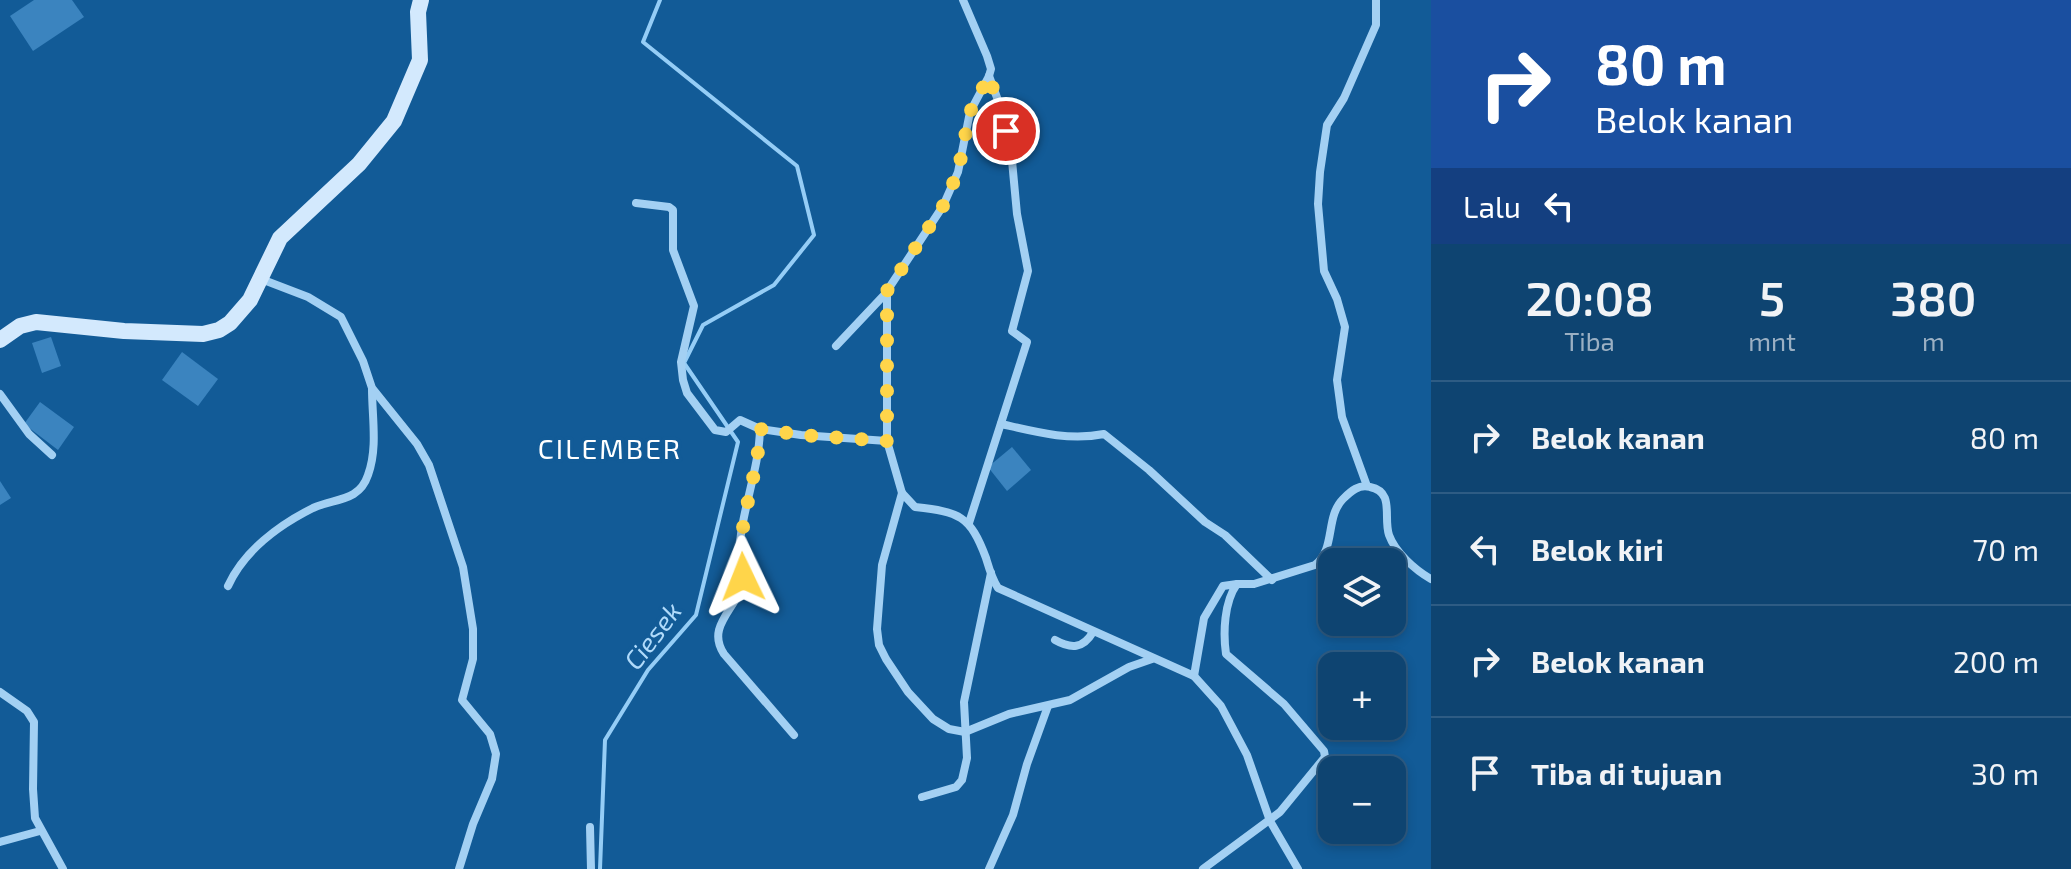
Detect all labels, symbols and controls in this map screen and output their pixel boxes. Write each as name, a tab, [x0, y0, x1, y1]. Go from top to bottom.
text: 80 m	[1595, 29, 1727, 96]
icon: right	[1463, 32, 1567, 136]
pin	[972, 97, 1040, 165]
text: Belok kanan	[1595, 97, 1793, 140]
icon: arrive	[984, 109, 1028, 153]
icon: left	[1537, 184, 1581, 228]
text: Lalu	[1463, 188, 1521, 224]
text: 20:08	[1525, 268, 1654, 326]
text: 5	[1759, 268, 1785, 326]
text: 380	[1890, 268, 1977, 326]
text: Tiba	[1564, 325, 1615, 356]
text: mnt	[1748, 325, 1796, 356]
text: m	[1922, 325, 1945, 356]
icon: right	[1463, 415, 1507, 459]
text: Belok kanan	[1531, 419, 1705, 455]
text: 80 m	[1970, 419, 2039, 455]
district label: CILEMBER	[538, 431, 682, 465]
icon: left	[1463, 527, 1507, 571]
text: Belok kiri	[1531, 531, 1664, 567]
text: 70 m	[1973, 531, 2039, 567]
position arrow	[701, 535, 785, 619]
map controls	[1318, 548, 1406, 844]
button: layers	[1318, 548, 1406, 636]
water label: Ciesek	[617, 596, 687, 675]
icon: right	[1463, 639, 1507, 683]
text: Belok kanan	[1531, 643, 1705, 679]
text: 200 m	[1953, 643, 2039, 679]
button: +	[1318, 652, 1406, 740]
icon: arrive	[1463, 751, 1507, 795]
text: Tiba di tujuan	[1531, 755, 1722, 791]
text: 30 m	[1971, 755, 2039, 791]
button: −	[1318, 756, 1406, 844]

